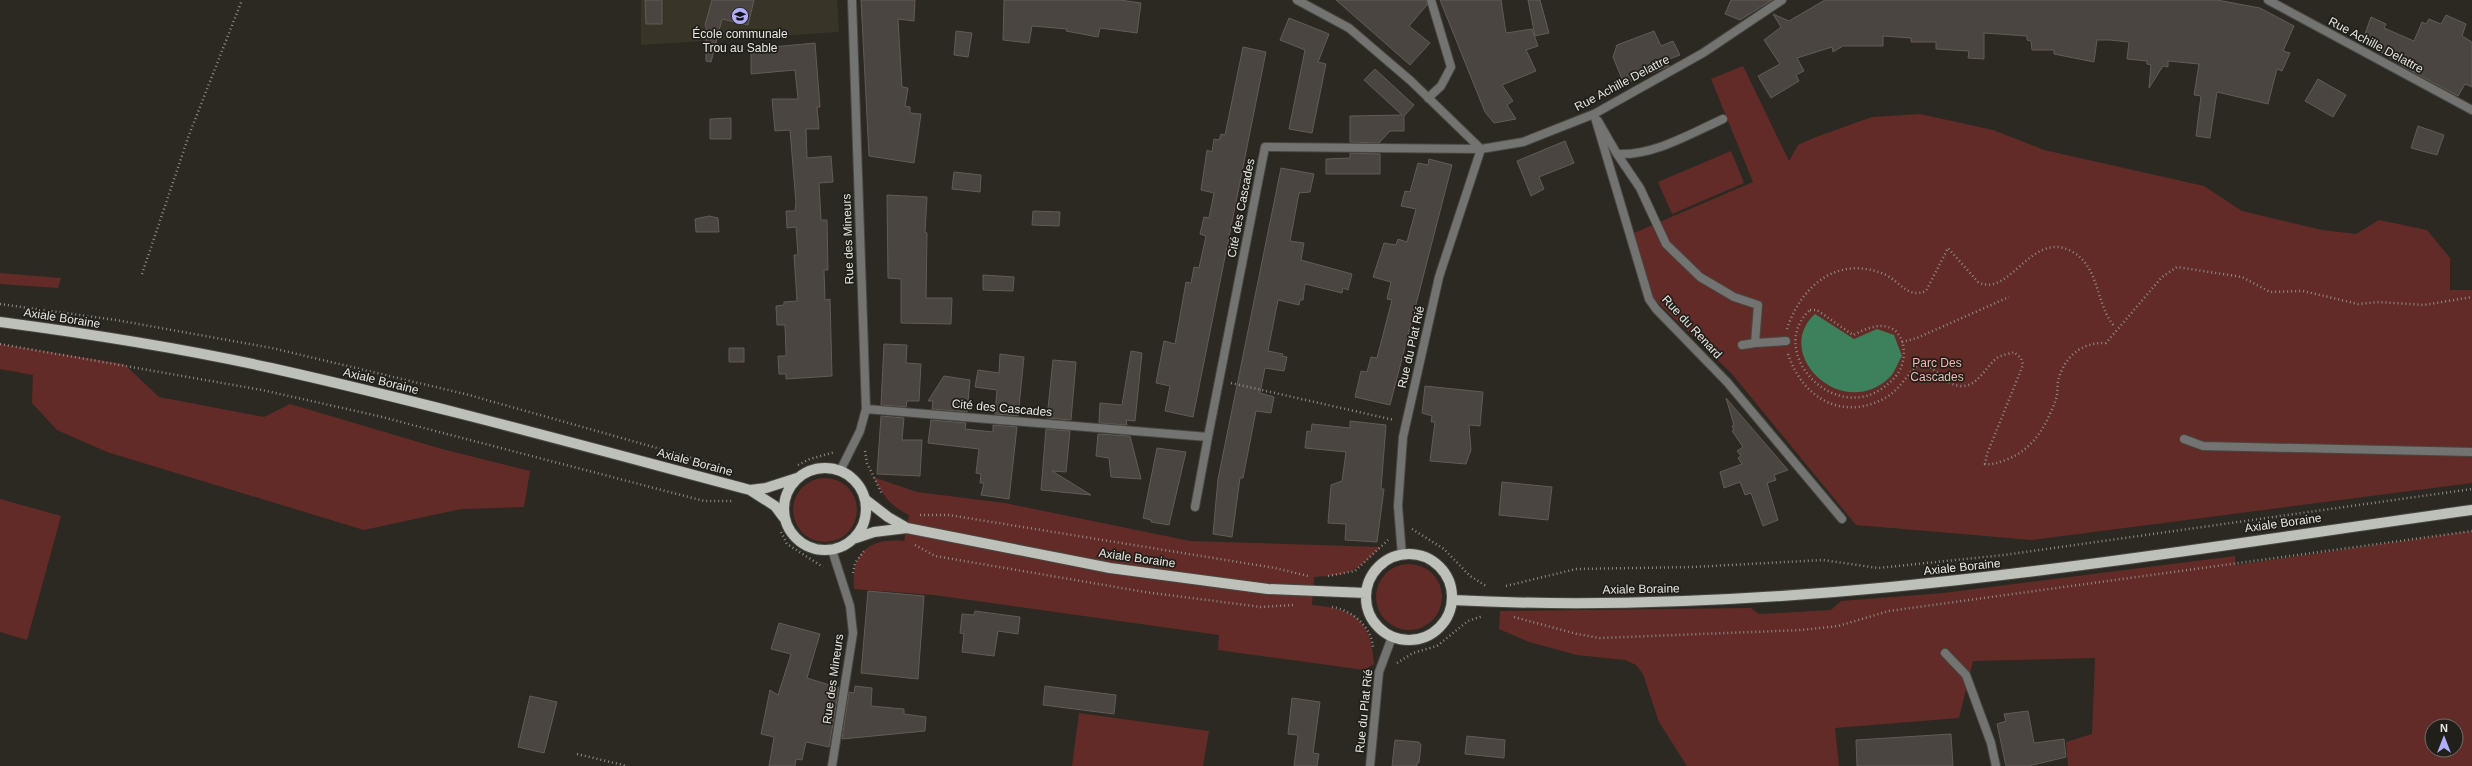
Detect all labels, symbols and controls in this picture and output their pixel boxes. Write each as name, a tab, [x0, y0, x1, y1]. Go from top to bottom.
school or university icon: École communale Trou au Sable	[730, 6, 750, 26]
street label: Rue Achille Delattre	[2326, 14, 2426, 76]
place label: École communale Trou au Sable	[692, 26, 788, 55]
street label: Rue Achille Delattre	[1572, 52, 1672, 114]
street label: Cité des Cascades	[1225, 157, 1257, 259]
street label: Rue des Mineurs	[839, 193, 857, 285]
street label: Rue du Renard	[1659, 292, 1725, 362]
street label: Rue du Plat Rié	[1395, 304, 1427, 390]
street label: Axiale Boraine	[23, 305, 102, 331]
park label: Parc Des Cascades	[1910, 356, 1964, 384]
street label: Axiale Boraine	[342, 365, 421, 397]
street label: Cité des Cascades	[951, 397, 1053, 419]
street label: Axiale Boraine	[656, 445, 734, 479]
street label: Axiale Boraine	[2244, 511, 2323, 535]
street label: Axiale Boraine	[1098, 546, 1177, 570]
street label: Axiale Boraine	[1923, 556, 2002, 578]
street label: Axiale Boraine	[1602, 581, 1680, 597]
street label: Rue des Mineurs	[820, 633, 846, 725]
street label: Rue du Plat Rié	[1353, 668, 1375, 754]
north arrow	[2424, 718, 2464, 758]
text: N	[2440, 722, 2448, 734]

